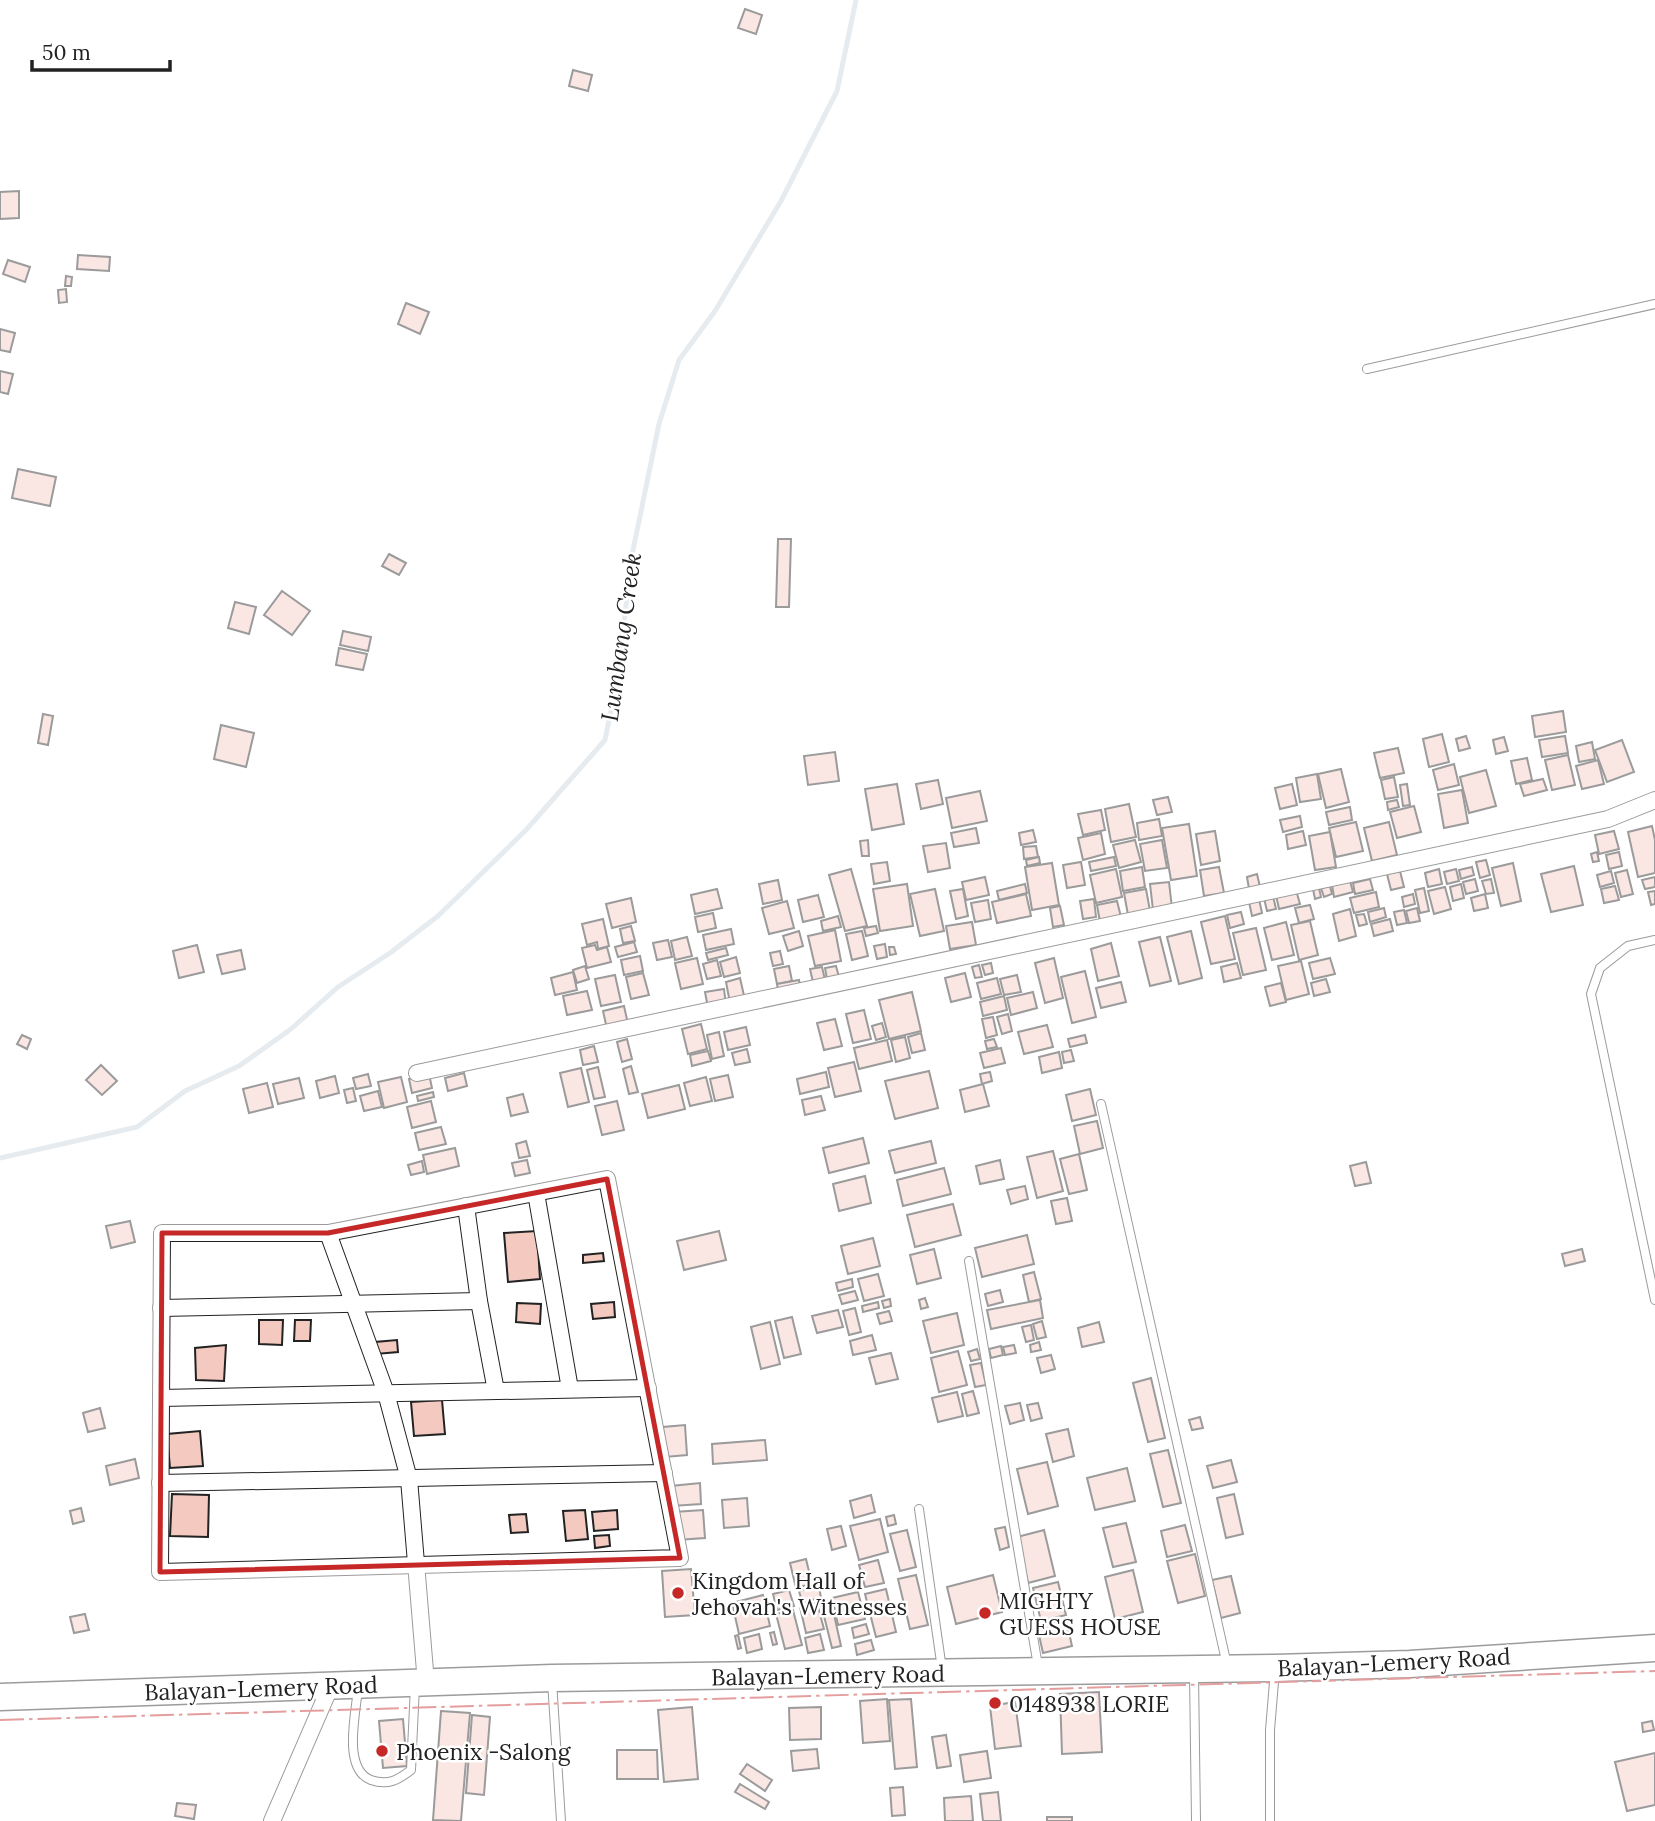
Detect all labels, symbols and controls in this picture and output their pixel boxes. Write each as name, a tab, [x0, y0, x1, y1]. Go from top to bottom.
scale bar	[32, 28, 170, 72]
text: 50 m	[42, 39, 91, 66]
water label: Lumbang Creek	[594, 551, 648, 723]
place label: Kingdom Hall of Jehovah's Witnesses	[691, 1566, 907, 1621]
marker: Kingdom Hall of Jehovah's Witnesses	[670, 1585, 686, 1601]
place label: MIGHTY GUESS HOUSE	[999, 1586, 1161, 1641]
marker: MIGHTY GUESS HOUSE	[977, 1605, 993, 1621]
street label: Balayan-Lemery Road	[1277, 1641, 1512, 1683]
street label: Balayan-Lemery Road	[711, 1658, 945, 1692]
street label: Balayan-Lemery Road	[144, 1669, 378, 1707]
place label: 0148938 LORIE	[1009, 1689, 1169, 1718]
marker: 0148938 LORIE	[987, 1695, 1003, 1711]
place label: Phoenix -Salong	[396, 1737, 572, 1766]
marker: Phoenix -Salong	[374, 1743, 390, 1759]

